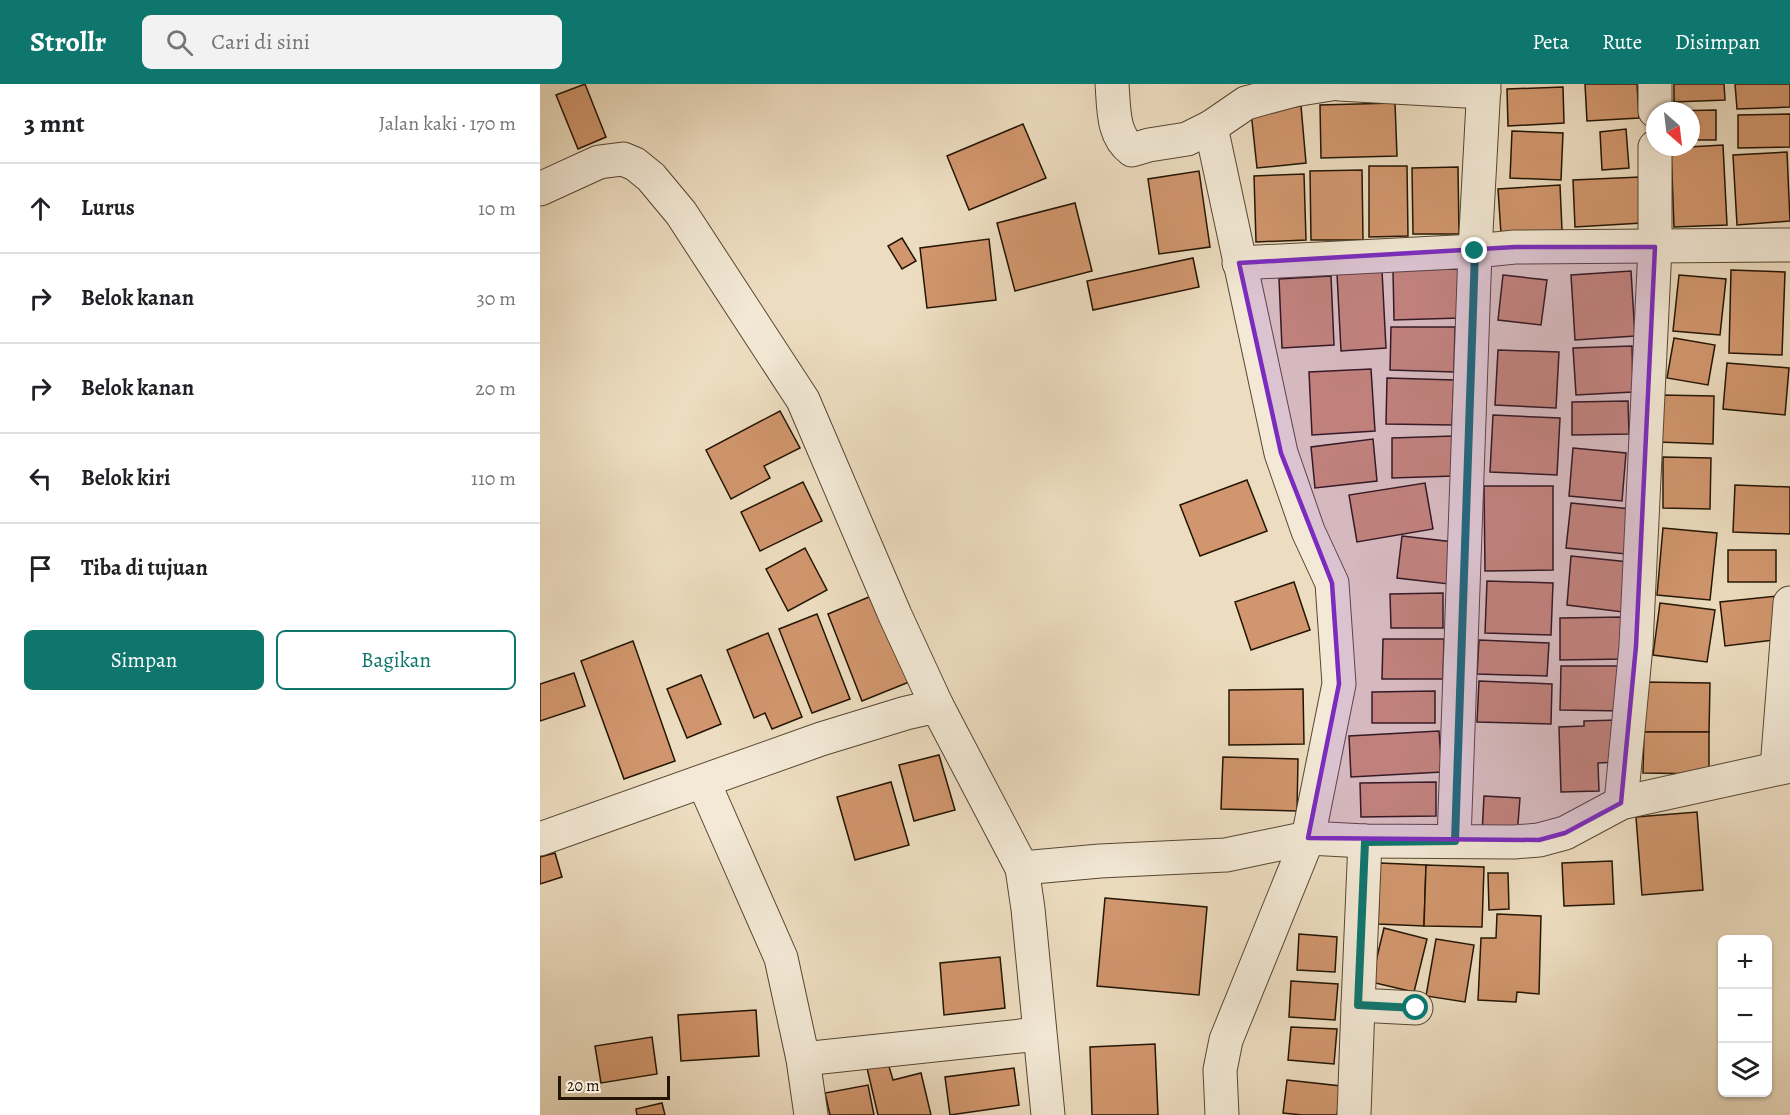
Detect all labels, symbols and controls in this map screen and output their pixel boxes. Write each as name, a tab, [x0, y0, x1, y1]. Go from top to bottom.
search box	[142, 15, 562, 69]
text: Strollr	[30, 23, 106, 61]
icon: search	[163, 26, 196, 59]
text: Cari di sini	[211, 27, 310, 57]
text: Peta	[1532, 28, 1569, 56]
text: Rute	[1602, 28, 1642, 56]
text: Disimpan	[1675, 28, 1760, 56]
north arrow	[1646, 102, 1700, 156]
text: 3 mnt	[24, 106, 85, 141]
text: Jalan kaki · 170 m	[379, 110, 516, 137]
icon: ahead	[24, 192, 57, 225]
text: Lurus	[81, 193, 135, 223]
text: 10 m	[478, 195, 516, 222]
route end	[1461, 237, 1487, 263]
icon: right	[24, 282, 57, 315]
text: Belok kanan	[81, 283, 194, 313]
text: 30 m	[476, 285, 516, 312]
icon: right	[24, 372, 57, 405]
text: Belok kanan	[81, 373, 194, 403]
text: 20 m	[475, 375, 516, 402]
icon: left	[24, 462, 57, 495]
text: Belok kiri	[81, 463, 170, 493]
text: 110 m	[471, 465, 516, 492]
icon: arrive	[24, 552, 57, 585]
text: Tiba di tujuan	[81, 553, 208, 583]
button: Simpan	[24, 630, 264, 690]
button: Bagikan	[276, 630, 516, 690]
map controls	[1718, 935, 1772, 1097]
button: +	[1718, 935, 1772, 989]
button: −	[1718, 989, 1772, 1043]
route start	[1402, 994, 1428, 1020]
button: layers	[1718, 1043, 1772, 1097]
scale bar	[558, 1073, 670, 1100]
text: 20 m	[567, 1075, 600, 1097]

